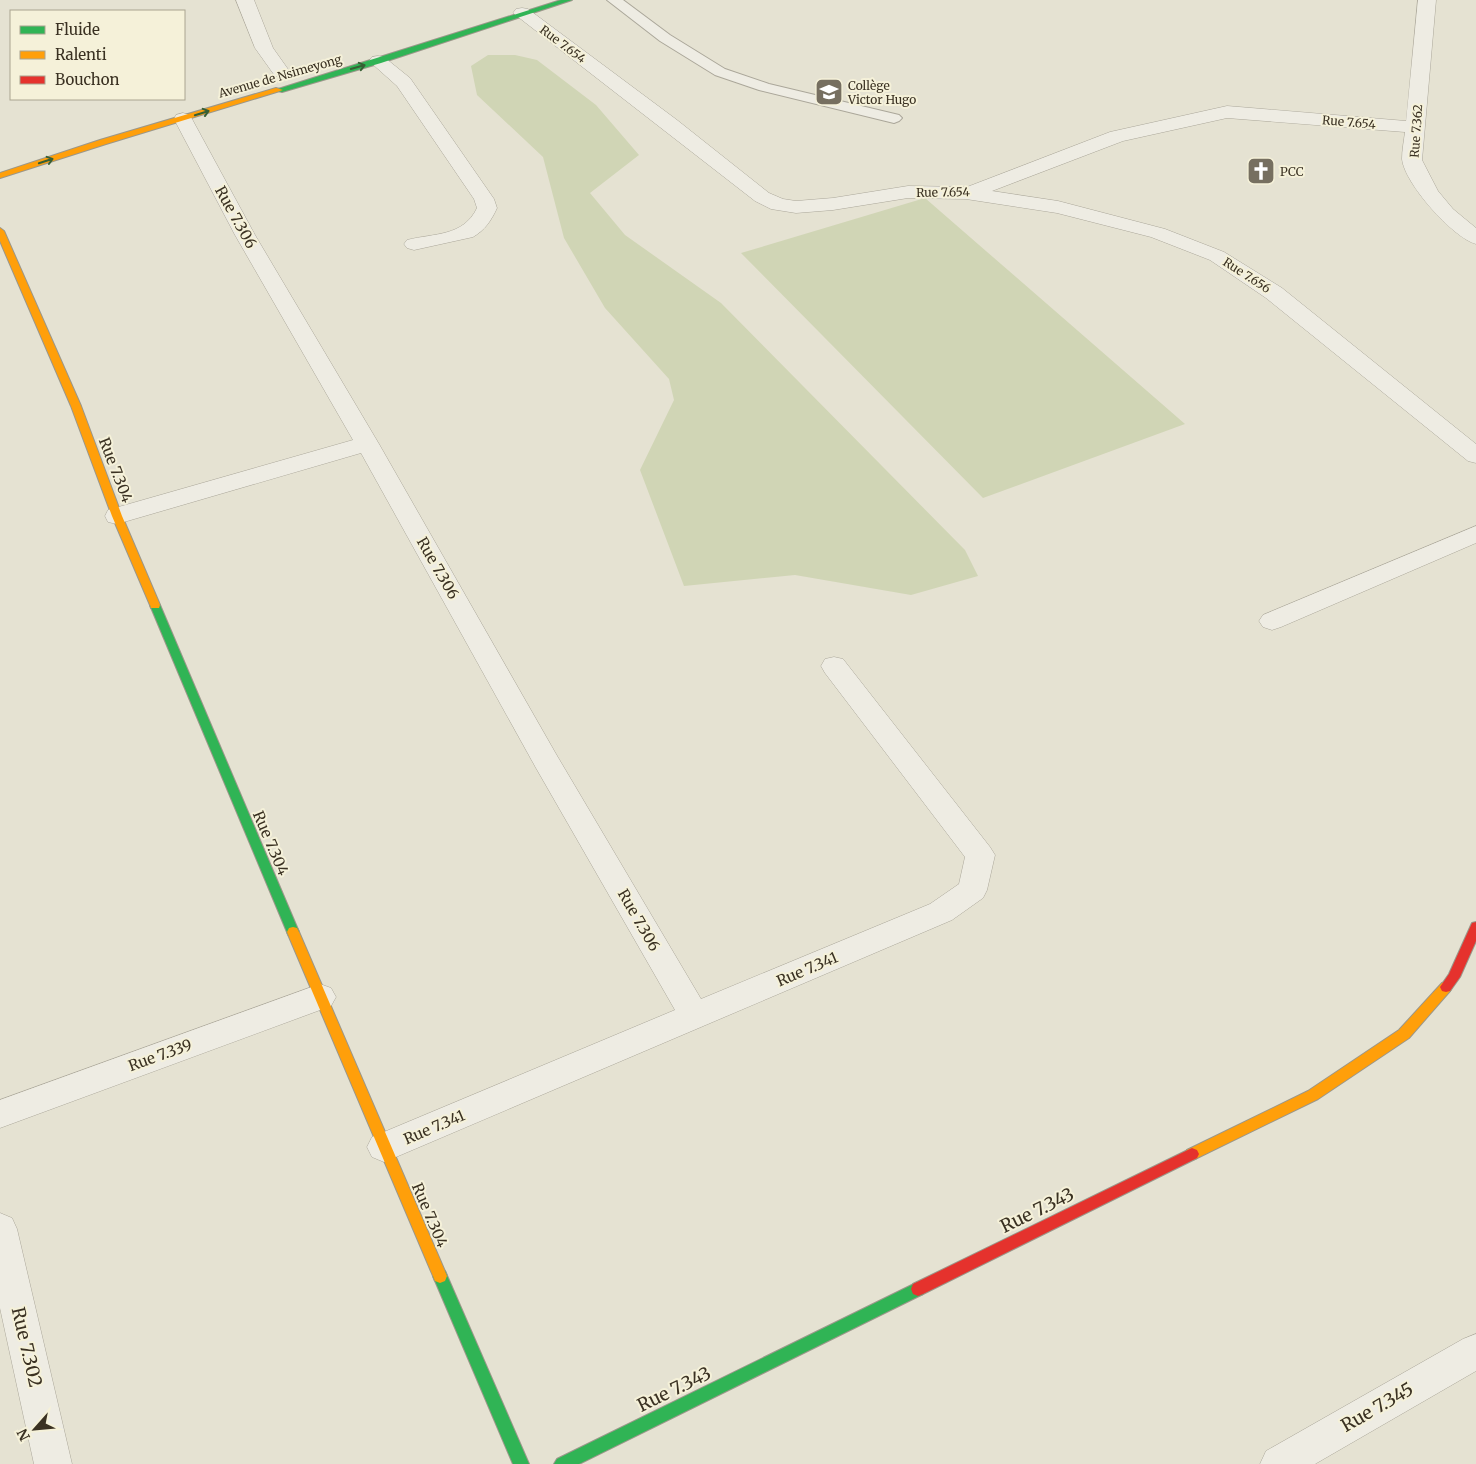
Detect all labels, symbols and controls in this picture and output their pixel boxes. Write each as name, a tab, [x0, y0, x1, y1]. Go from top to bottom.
legend	[10, 10, 185, 100]
text: Fluide	[55, 20, 100, 39]
street label: Rue 7.654	[537, 22, 590, 67]
text: Ralenti	[55, 45, 107, 64]
street label: Avenue de Nsimeyong	[216, 51, 344, 101]
one-way arrow	[349, 62, 365, 72]
text: Bouchon	[55, 70, 119, 89]
school or university icon: Collège Victor Hugo	[814, 77, 844, 107]
place label: Collège Victor Hugo	[847, 78, 916, 107]
street label: Rue 7.362	[1407, 104, 1425, 158]
one-way arrow	[193, 108, 209, 118]
street label: Rue 7.654	[1322, 112, 1377, 132]
one-way arrow	[38, 156, 54, 165]
church icon: PCC	[1246, 156, 1276, 186]
place label: PCC	[1280, 164, 1304, 179]
street label: Rue 7.306	[211, 182, 261, 252]
street label: Rue 7.654	[916, 184, 971, 200]
street label: Rue 7.656	[1220, 254, 1274, 296]
street label: Rue 7.304	[95, 435, 137, 505]
street label: Rue 7.306	[413, 534, 463, 602]
street label: Rue 7.304	[249, 808, 293, 878]
street label: Rue 7.306	[614, 886, 664, 954]
street label: Rue 7.341	[774, 948, 841, 990]
street label: Rue 7.339	[126, 1035, 194, 1075]
street label: Rue 7.341	[401, 1106, 468, 1148]
street label: Rue 7.304	[408, 1180, 452, 1250]
street label: Rue 7.343	[996, 1182, 1078, 1238]
street label: Rue 7.302	[7, 1305, 47, 1389]
street label: Rue 7.343	[633, 1361, 715, 1417]
street label: Rue 7.345	[1337, 1377, 1417, 1437]
north arrow	[10, 1404, 60, 1454]
text: N	[13, 1426, 34, 1444]

